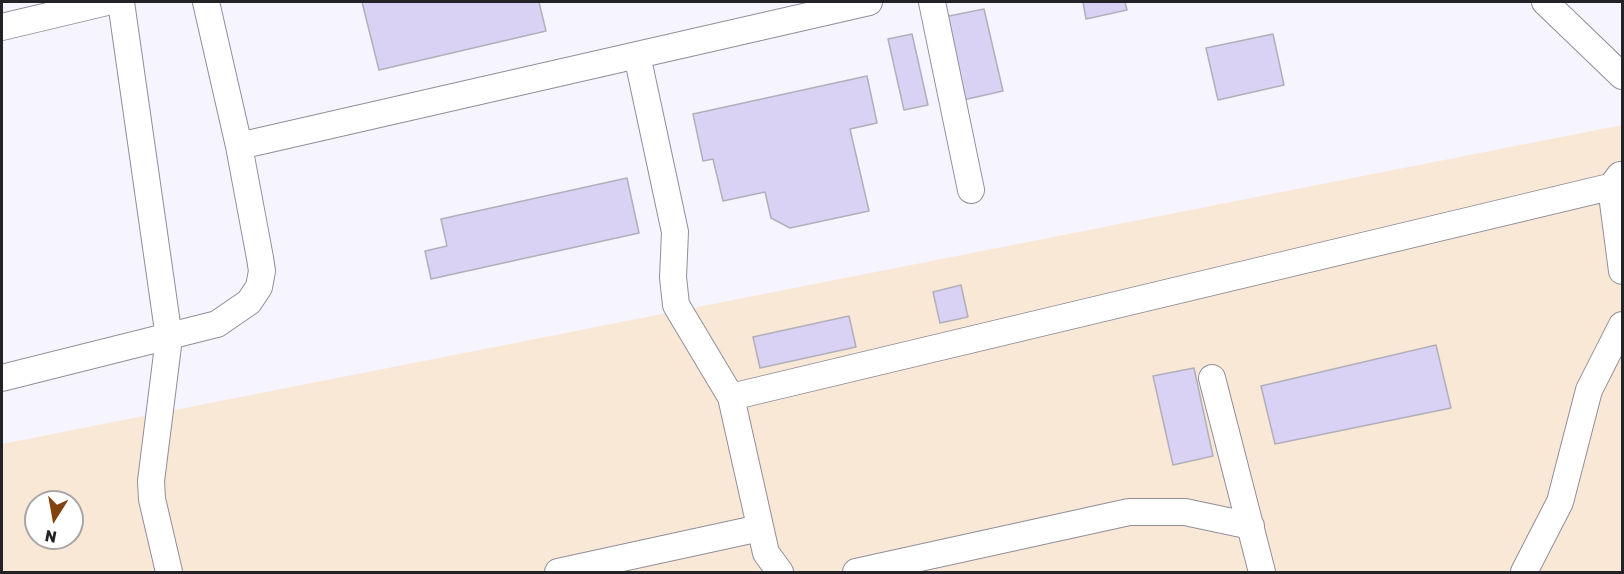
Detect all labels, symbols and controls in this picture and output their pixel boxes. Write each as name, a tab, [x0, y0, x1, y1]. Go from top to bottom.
north arrow	[24, 490, 84, 550]
text: N	[43, 526, 58, 547]

